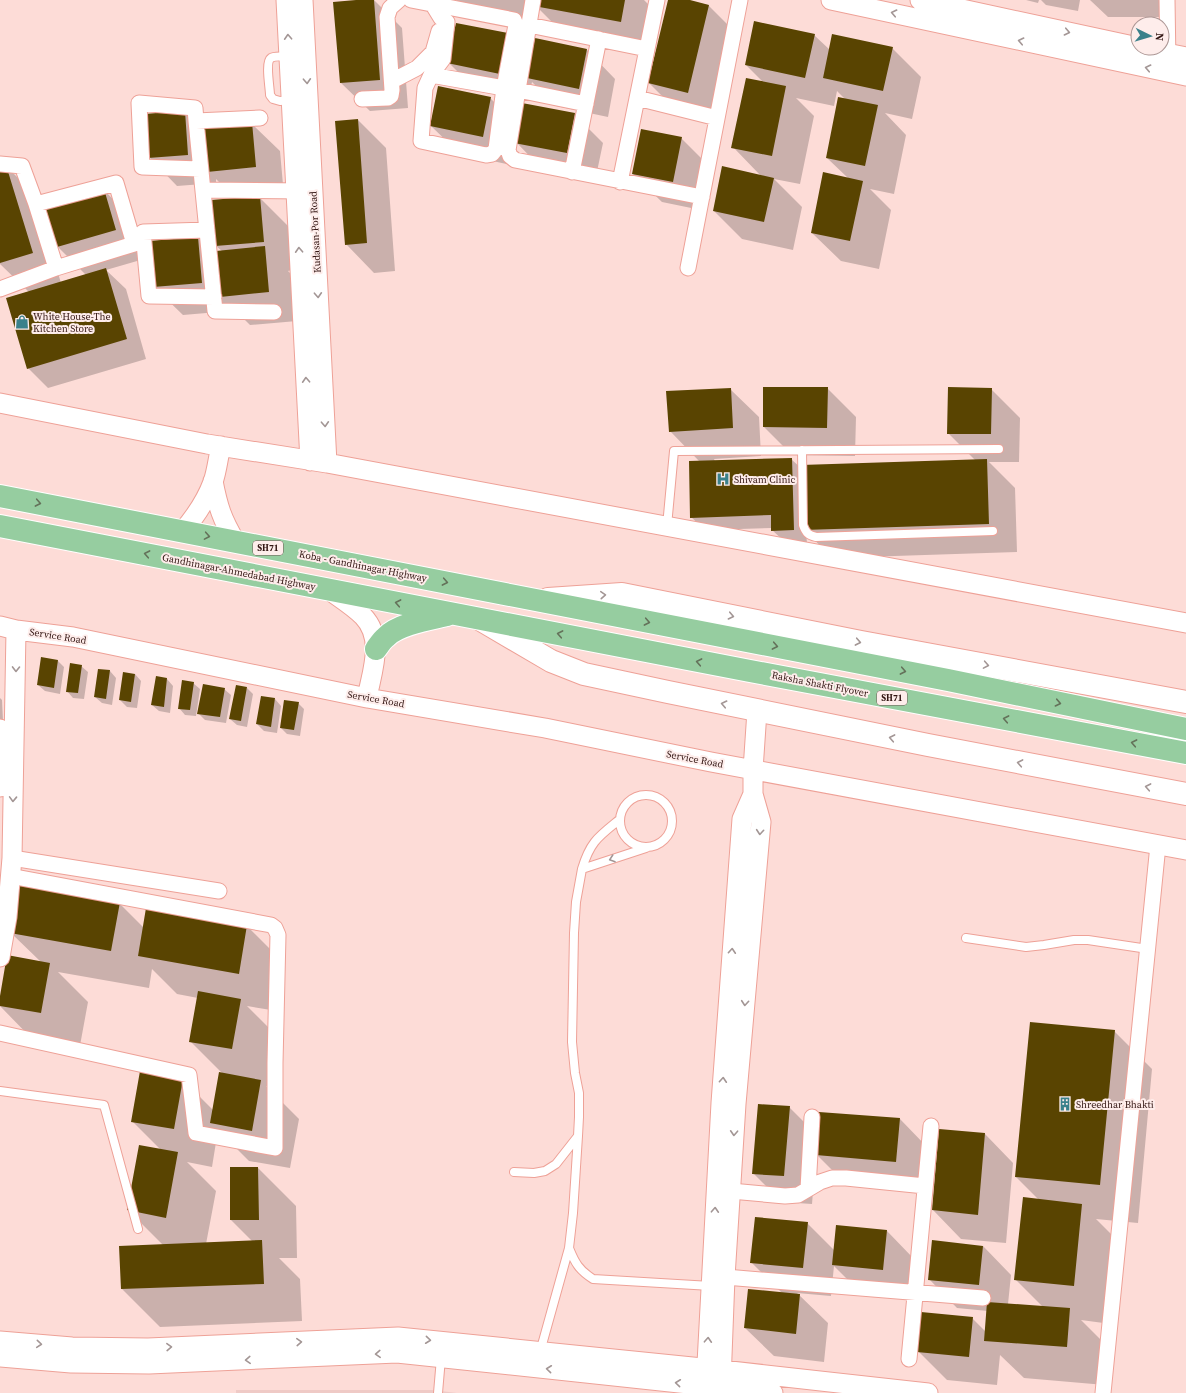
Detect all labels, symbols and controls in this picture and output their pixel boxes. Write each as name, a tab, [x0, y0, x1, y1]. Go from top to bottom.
one-way arrow	[891, 10, 897, 18]
north arrow	[1130, 16, 1170, 56]
one-way arrow	[1064, 27, 1070, 35]
text: N	[1152, 32, 1167, 41]
one-way arrow	[284, 34, 292, 40]
one-way arrow	[1018, 37, 1024, 45]
one-way arrow	[1145, 65, 1151, 73]
one-way arrow	[303, 78, 311, 84]
street label: Kudasan-Por Road	[306, 190, 324, 273]
one-way arrow	[295, 247, 304, 254]
one-way arrow	[314, 292, 322, 298]
place label: White House-The Kitchen Store	[33, 310, 111, 335]
shop icon: White House-The Kitchen Store	[14, 314, 30, 330]
one-way arrow	[302, 377, 310, 383]
one-way arrow	[320, 421, 329, 427]
hospital icon: Shivam Clinic	[715, 471, 731, 487]
place label: Shivam Clinic	[734, 473, 795, 486]
one-way arrow	[35, 499, 41, 507]
one-way arrow	[204, 531, 210, 540]
road number: SH71	[253, 541, 283, 555]
street label: Koba - Gandhinagar Highway	[298, 547, 429, 585]
one-way arrow	[143, 550, 150, 559]
street label: Gandhinagar-Ahmedabad Highway	[161, 551, 318, 593]
one-way arrow	[442, 577, 448, 585]
one-way arrow	[600, 590, 606, 599]
one-way arrow	[395, 599, 401, 608]
one-way arrow	[728, 611, 734, 619]
one-way arrow	[644, 617, 651, 625]
street label: Service Road	[29, 625, 88, 647]
one-way arrow	[557, 631, 563, 639]
one-way arrow	[855, 637, 862, 645]
one-way arrow	[772, 642, 778, 650]
one-way arrow	[696, 658, 703, 666]
one-way arrow	[983, 660, 989, 668]
one-way arrow	[12, 666, 20, 672]
one-way arrow	[900, 667, 906, 675]
street label: Raksha Shakti Flyover	[771, 668, 870, 700]
street label: Service Road	[347, 688, 406, 710]
road number: SH71	[877, 691, 907, 705]
one-way arrow	[1054, 698, 1061, 706]
one-way arrow	[721, 700, 727, 708]
one-way arrow	[1003, 715, 1009, 724]
one-way arrow	[889, 734, 896, 743]
one-way arrow	[1131, 739, 1137, 748]
street label: Service Road	[666, 747, 725, 771]
one-way arrow	[1017, 759, 1023, 767]
one-way arrow	[1145, 783, 1151, 792]
one-way arrow	[9, 796, 18, 802]
one-way arrow	[756, 829, 765, 835]
one-way arrow	[609, 855, 616, 863]
one-way arrow	[728, 948, 737, 954]
one-way arrow	[740, 1000, 749, 1006]
one-way arrow	[718, 1077, 727, 1084]
building icon: Shreedhar Bhakti	[1057, 1096, 1073, 1112]
place label: Shreedhar Bhakti	[1076, 1098, 1154, 1111]
one-way arrow	[730, 1130, 739, 1136]
one-way arrow	[711, 1207, 719, 1213]
one-way arrow	[425, 1335, 431, 1344]
one-way arrow	[296, 1337, 302, 1346]
one-way arrow	[704, 1337, 712, 1343]
one-way arrow	[36, 1340, 42, 1349]
one-way arrow	[166, 1343, 172, 1351]
one-way arrow	[375, 1350, 381, 1359]
one-way arrow	[245, 1356, 251, 1365]
one-way arrow	[546, 1365, 552, 1374]
one-way arrow	[675, 1378, 681, 1387]

